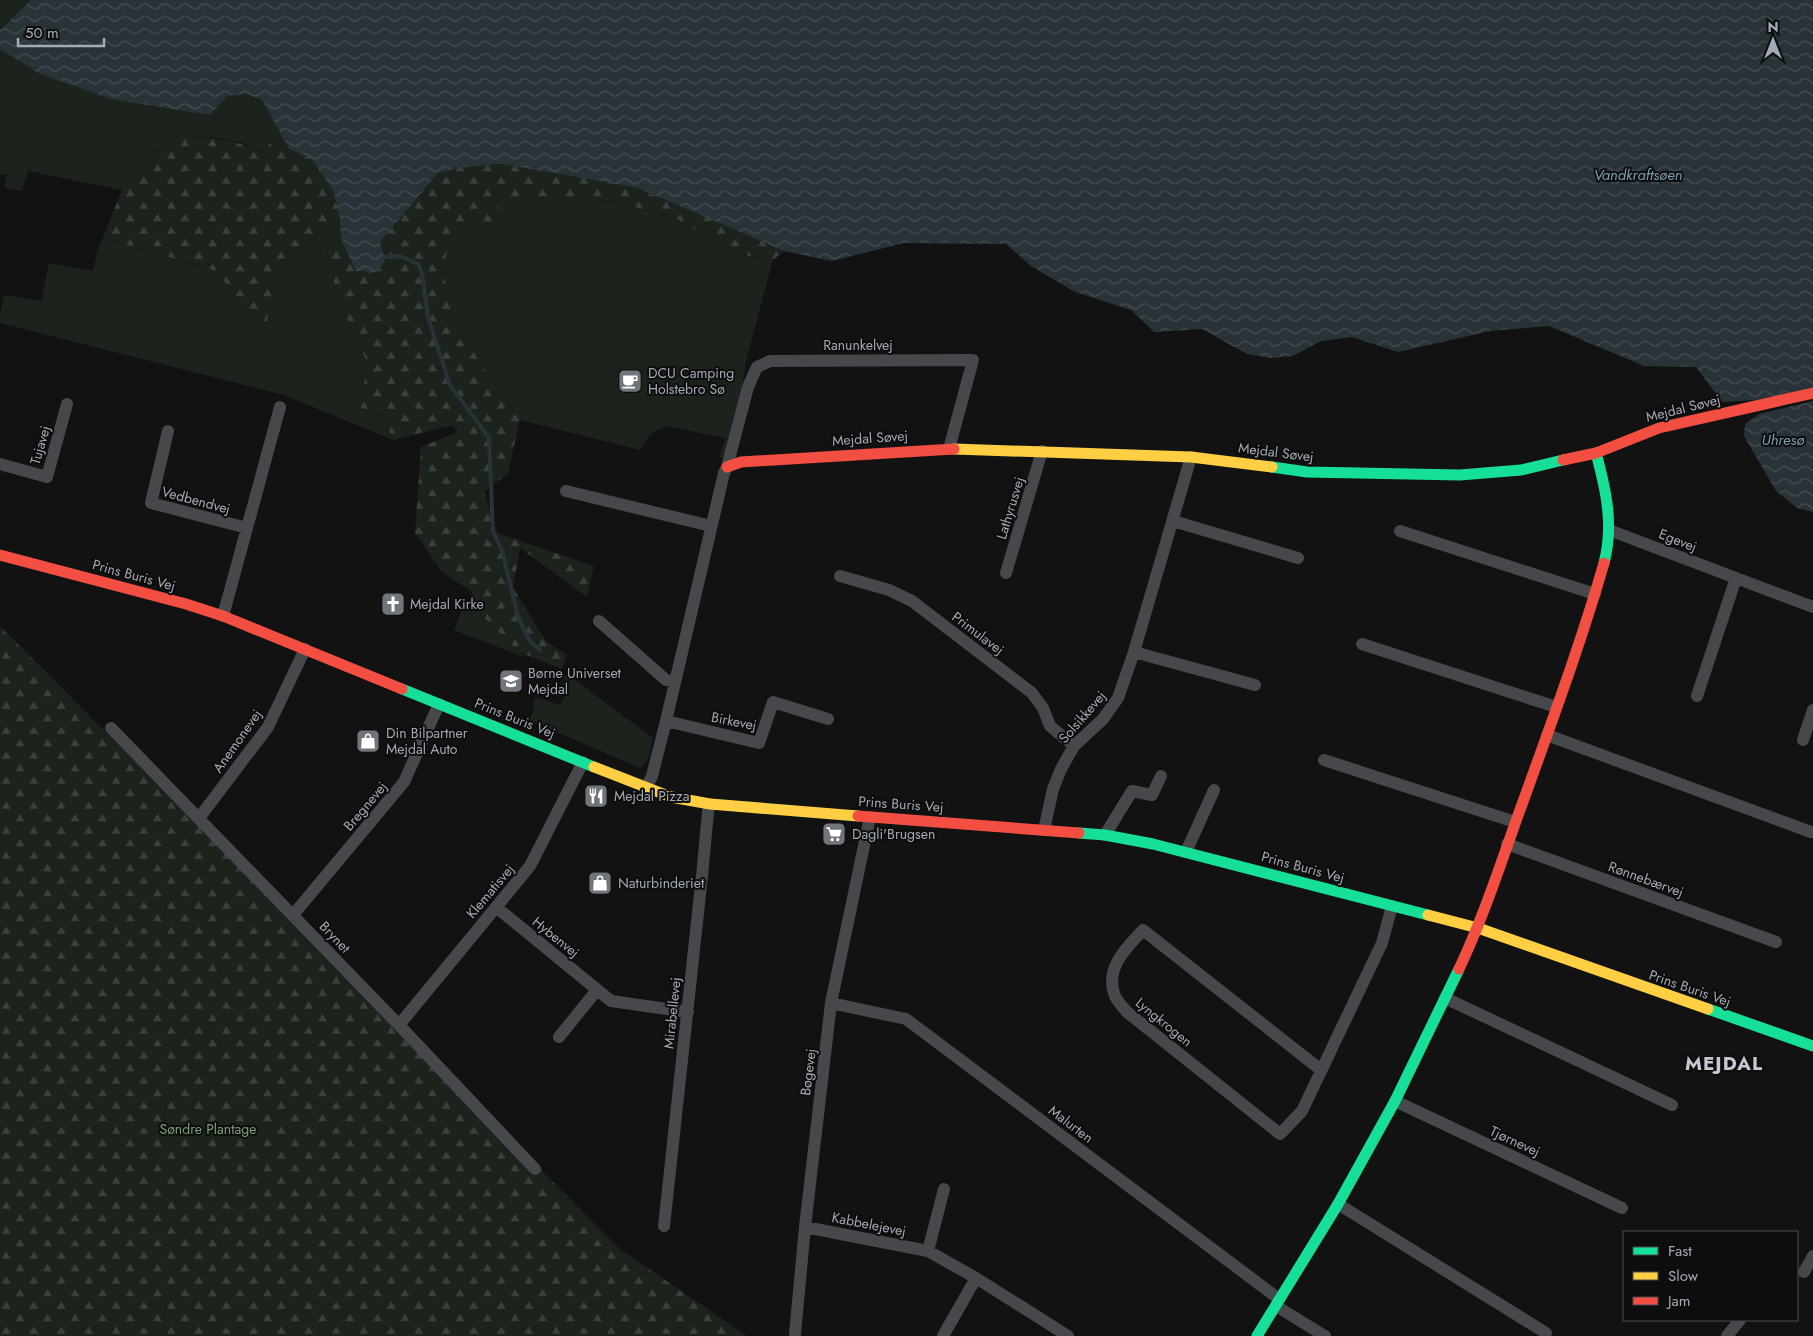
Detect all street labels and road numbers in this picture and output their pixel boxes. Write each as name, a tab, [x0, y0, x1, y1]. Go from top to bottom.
street label: Ranunkelvej	[823, 335, 893, 355]
street label: Mejdal Søvej	[1644, 389, 1722, 427]
street label: Tujavej	[25, 423, 55, 467]
street label: Mejdal Søvej	[831, 425, 909, 451]
street label: Mejdal Søvej	[1237, 437, 1315, 467]
street label: Lathyrusvej	[991, 474, 1029, 542]
street label: Vedbendvej	[159, 481, 233, 519]
street label: Egevej	[1656, 524, 1700, 556]
street label: Prins Buris Vej	[90, 554, 178, 596]
street label: Primulavej	[948, 607, 1008, 659]
street label: Solsikkevej	[1054, 686, 1110, 748]
street label: Prins Buris Vej	[472, 693, 558, 743]
street label: Anemonevej	[208, 705, 266, 777]
street label: Birkevej	[710, 707, 758, 735]
street label: Bregnevej	[339, 777, 391, 835]
street label: Prins Buris Vej	[858, 791, 944, 817]
street label: Prins Buris Vej	[1259, 846, 1347, 888]
street label: Rønnebærvej	[1606, 856, 1686, 902]
street label: Klematisvej	[461, 860, 519, 922]
street label: Hybenvej	[528, 912, 584, 962]
street label: Brynet	[315, 917, 356, 958]
street label: Prins Buris Vej	[1646, 965, 1734, 1011]
street label: Mirabellevej	[658, 976, 686, 1050]
street label: Lyngkrogen	[1131, 993, 1197, 1051]
street label: Bøgevej	[795, 1047, 821, 1097]
street label: Malurten	[1044, 1101, 1098, 1147]
street label: Tjørnevej	[1487, 1121, 1543, 1161]
street label: Kabbelejevej	[830, 1207, 908, 1241]

